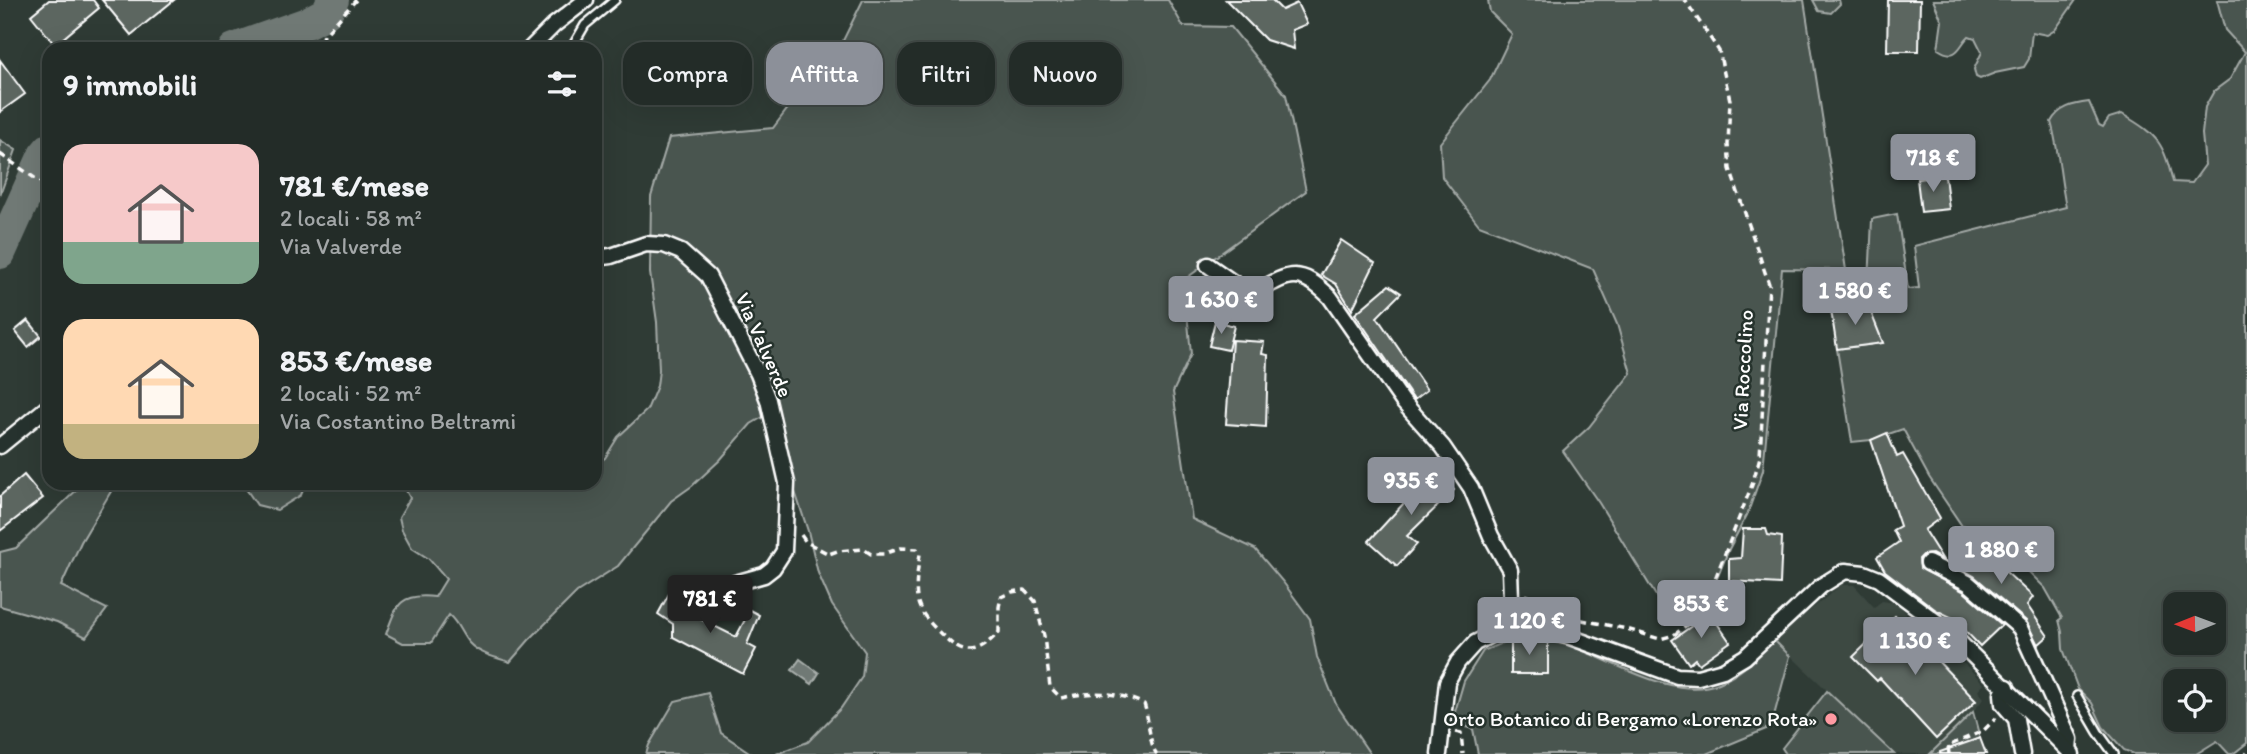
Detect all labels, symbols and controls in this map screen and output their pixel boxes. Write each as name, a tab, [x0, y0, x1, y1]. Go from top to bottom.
chip: Compra	[623, 42, 752, 105]
chip: Affitta	[766, 42, 883, 105]
chip: Filtri	[897, 42, 995, 105]
chip: Nuovo	[1009, 42, 1122, 105]
icon: filters	[543, 65, 581, 103]
text: 9 immobili	[63, 66, 197, 103]
pin: 718 €	[1884, 134, 1982, 194]
text: 718 €	[1907, 143, 1960, 171]
text: 781 €/mese	[280, 167, 429, 204]
icon: home	[119, 172, 203, 256]
text: 2 locali · 58 m²	[280, 204, 422, 232]
text: Via Valverde	[280, 232, 402, 260]
pin: 1 580 €	[1790, 268, 1920, 327]
pin: 1 630 €	[1156, 276, 1286, 336]
text: 1 580 €	[1818, 276, 1892, 304]
text: 1 630 €	[1184, 285, 1258, 313]
street label: Via Valverde	[730, 289, 799, 401]
street label: Via Roccolino	[1727, 309, 1758, 431]
text: 853 €/mese	[280, 342, 432, 379]
icon: home	[119, 347, 203, 431]
text: 2 locali · 52 m²	[280, 379, 421, 407]
text: Via Costantino Beltrami	[280, 407, 516, 435]
pin: 935 €	[1362, 458, 1460, 517]
text: 935 €	[1384, 466, 1438, 494]
pin: 1 880 €	[1936, 526, 2066, 586]
text: 1 880 €	[1964, 535, 2038, 563]
pin: 781 €	[661, 576, 759, 635]
pin: 853 €	[1652, 580, 1750, 640]
text: 781 €	[684, 584, 737, 612]
text: 853 €	[1673, 589, 1729, 617]
north arrow	[2163, 592, 2226, 654]
map controls	[2163, 592, 2226, 732]
pin: 1 120 €	[1464, 598, 1594, 657]
text: 1 120 €	[1493, 606, 1565, 634]
pin: 1 130 €	[1850, 618, 1980, 677]
text: 1 130 €	[1879, 626, 1951, 654]
button: locate	[2163, 669, 2226, 732]
place label: Orto Botanico di Bergamo «Lorenzo Rota»	[1443, 706, 1817, 731]
marker: Orto Botanico di Bergamo «Lorenzo Rota»	[1823, 711, 1839, 727]

